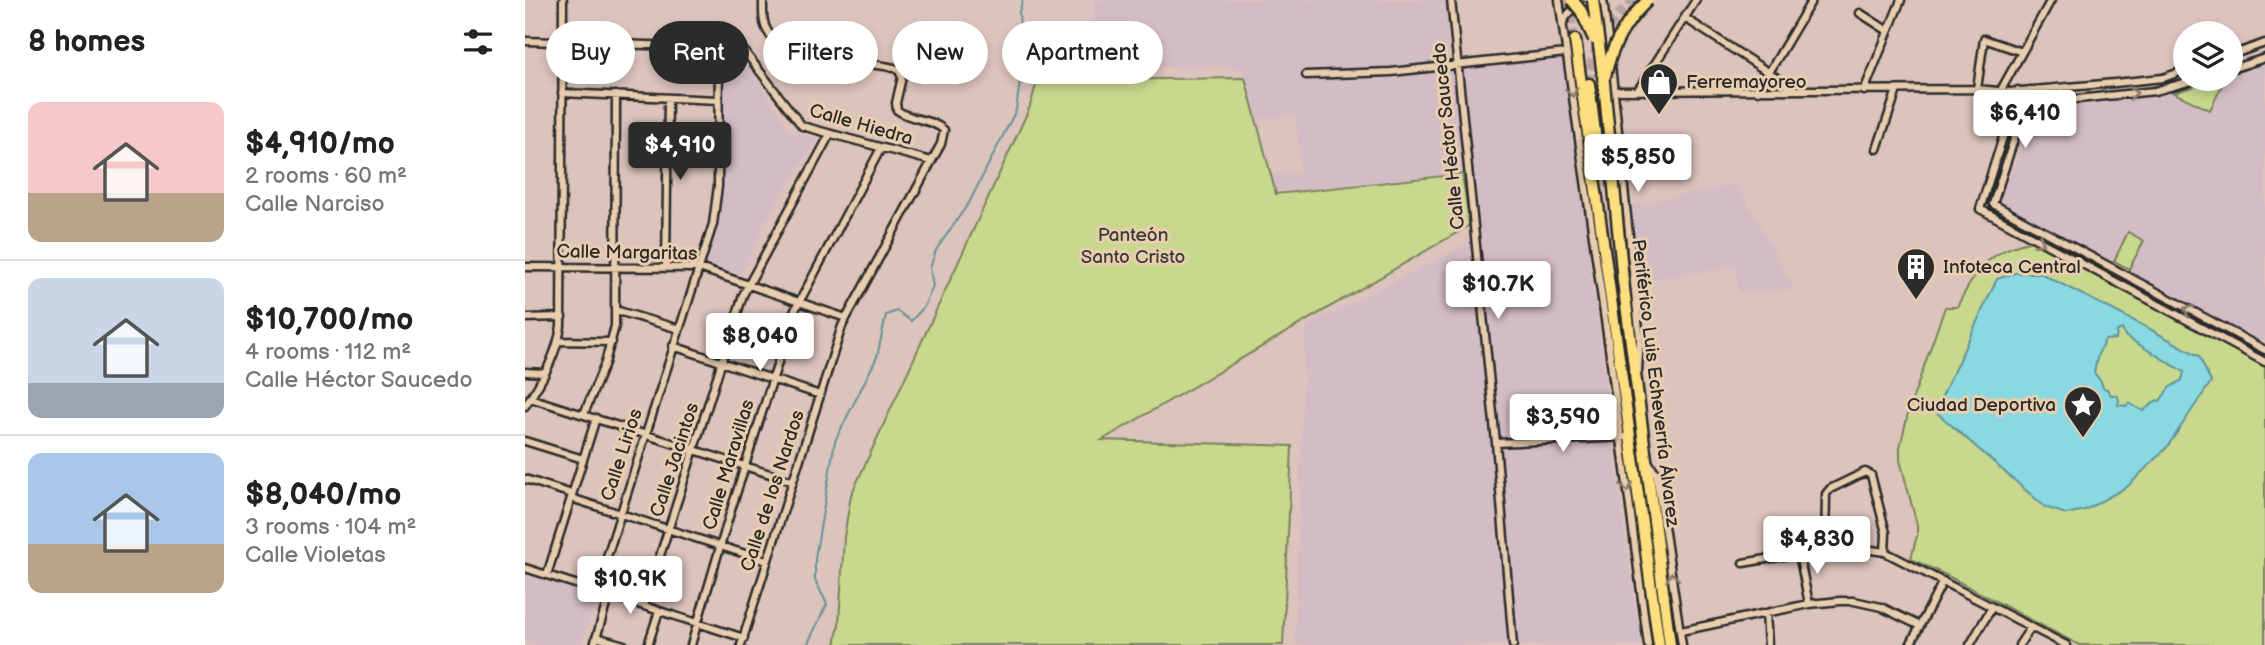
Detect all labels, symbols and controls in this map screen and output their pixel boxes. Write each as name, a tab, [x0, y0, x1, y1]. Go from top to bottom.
chip: Buy	[546, 21, 635, 84]
chip: Rent	[649, 21, 749, 84]
chip: Filters	[763, 21, 878, 84]
chip: New	[892, 21, 988, 84]
chip: Apartment	[1002, 21, 1163, 84]
map controls	[2173, 21, 2243, 91]
button: layers	[2173, 21, 2243, 91]
icon: filters	[459, 23, 497, 61]
text: 8 homes	[28, 24, 145, 60]
street label: Calle Héctor Saucedo	[1428, 41, 1470, 231]
shop icon: Ferremayoreo	[1638, 61, 1680, 116]
place label: Ferremayoreo	[1686, 71, 1807, 94]
one-way arrow	[1564, 86, 1579, 98]
one-way arrow	[2127, 86, 2139, 101]
pin: $6,410	[1968, 90, 2082, 150]
street label: Calle Hiedra	[807, 99, 915, 151]
text: $6,410	[1989, 99, 2061, 127]
pin: $4,910	[623, 122, 737, 182]
text: $4,910/mo	[245, 126, 395, 162]
icon: home	[84, 130, 168, 214]
text: $4,910	[644, 131, 716, 159]
pin: $5,850	[1581, 134, 1695, 194]
text: $5,850	[1601, 143, 1675, 171]
text: 2 rooms · 60 m²	[245, 162, 407, 190]
text: Calle Narciso	[245, 190, 385, 218]
park label: Panteón Santo Cristo	[1081, 224, 1185, 269]
one-way arrow	[2033, 234, 2045, 247]
street label: Periférico Luis Echeverría Álvarez	[1626, 238, 1685, 529]
street label: Calle Margaritas	[556, 240, 698, 266]
building icon: Infoteca Central	[1895, 246, 1937, 301]
place label: Infoteca Central	[1943, 256, 2081, 279]
pin: $10.7K	[1441, 262, 1555, 321]
text: $10.7K	[1462, 270, 1534, 298]
text: $10,700/mo	[245, 302, 413, 338]
one-way arrow	[2183, 304, 2195, 318]
icon: home	[84, 306, 168, 390]
pin: $8,040	[703, 314, 817, 373]
text: $8,040	[722, 322, 798, 350]
text: 4 rooms · 112 m²	[245, 338, 411, 366]
text: Calle Héctor Saucedo	[245, 366, 473, 394]
place icon: Ciudad Deportiva	[2062, 384, 2104, 439]
pin: $3,590	[1506, 394, 1620, 454]
place label: Ciudad Deportiva	[1907, 394, 2056, 417]
street label: Calle Maravillas	[698, 397, 760, 533]
street label: Calle Jacintos	[646, 400, 704, 520]
text: $3,590	[1526, 403, 1600, 431]
street label: Calle Lirios	[596, 406, 648, 504]
street label: Calle de los Nardos	[736, 407, 810, 575]
text: $8,040/mo	[245, 477, 401, 513]
icon: home	[84, 481, 168, 565]
one-way arrow	[1619, 481, 1634, 493]
text: 3 rooms · 104 m²	[245, 513, 416, 541]
pin: $4,830	[1760, 516, 1874, 576]
text: $4,830	[1779, 525, 1855, 553]
text: Calle Violetas	[245, 541, 386, 569]
pin: $10.9K	[573, 556, 687, 616]
text: $10.9K	[593, 565, 667, 593]
one-way arrow	[1665, 572, 1680, 583]

